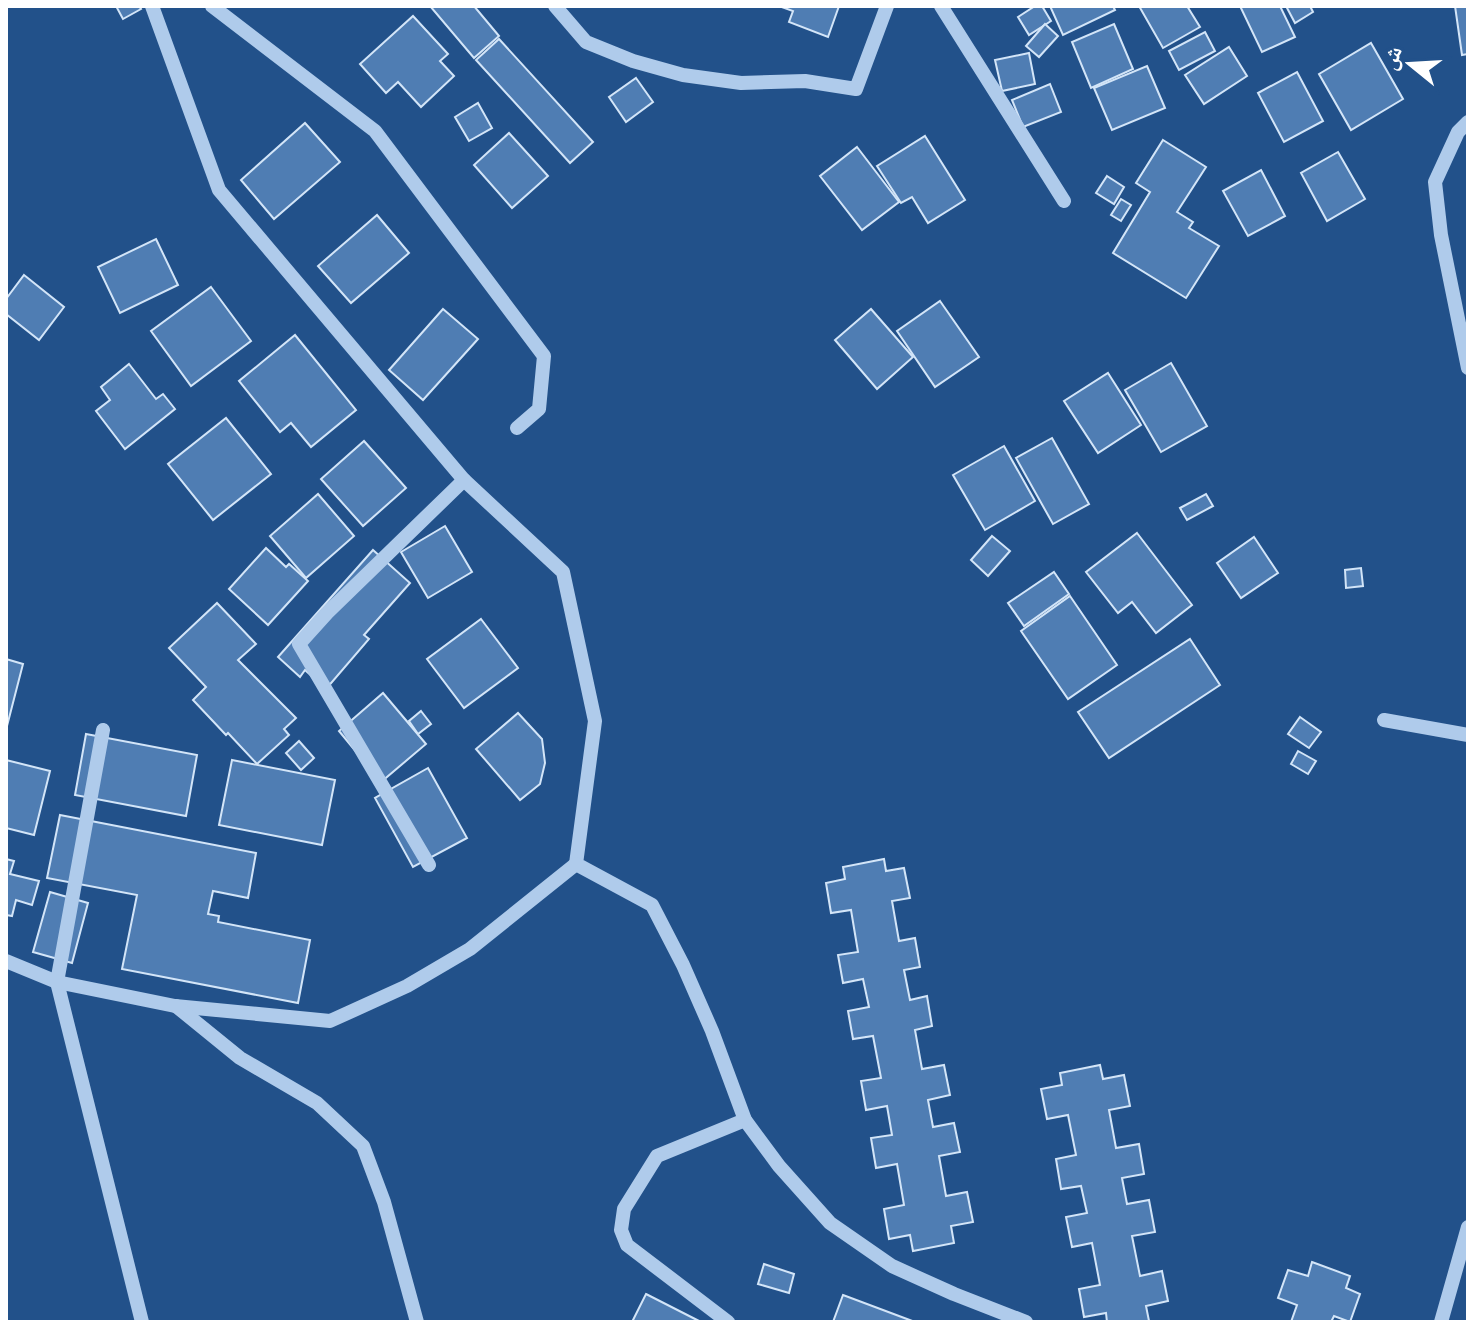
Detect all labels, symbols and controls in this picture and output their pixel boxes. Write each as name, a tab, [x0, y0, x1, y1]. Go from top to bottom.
north arrow	[1370, 24, 1450, 104]
text: ش	[1374, 42, 1408, 73]

